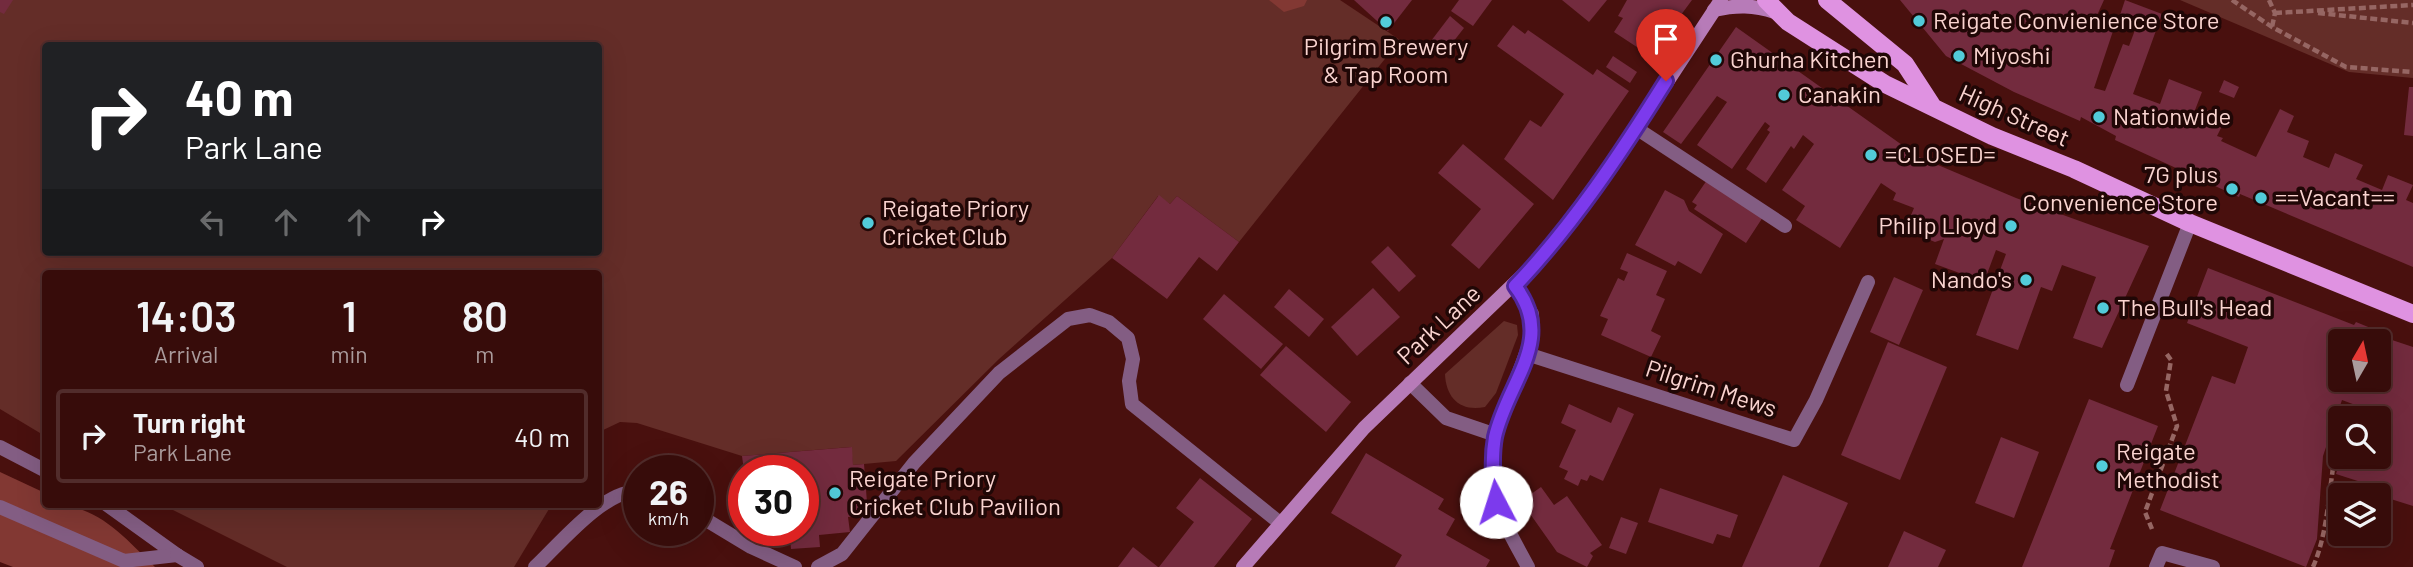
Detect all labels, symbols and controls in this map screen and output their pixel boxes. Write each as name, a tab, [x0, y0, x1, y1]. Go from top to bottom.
place label: Reigate Convienience Store	[1933, 5, 2220, 34]
pin	[1636, 9, 1696, 81]
marker: Reigate Convienience Store	[1911, 13, 1927, 29]
marker: Pilgrim Brewery & Tap Room	[1378, 14, 1394, 30]
icon: arrive	[1647, 20, 1685, 58]
place label: Pilgrim Brewery & Tap Room	[1304, 31, 1468, 88]
place label: Miyoshi	[1973, 40, 2051, 69]
place label: Ghurha Kitchen	[1730, 44, 1889, 73]
marker: Miyoshi	[1951, 48, 1967, 64]
marker: Ghurha Kitchen	[1708, 52, 1724, 68]
text: 40 m	[185, 67, 293, 126]
icon: right	[70, 70, 161, 161]
street label: High Street	[1955, 77, 2074, 152]
place label: Canakin	[1798, 79, 1881, 108]
marker: Canakin	[1776, 87, 1792, 103]
place label: Nationwide	[2113, 101, 2231, 130]
marker: Nationwide	[2091, 109, 2107, 125]
text: Park Lane	[185, 127, 323, 165]
place label: =CLOSED=	[1885, 139, 1995, 168]
marker: =CLOSED=	[1863, 147, 1879, 163]
place label: 7G plus Convenience Store	[2022, 159, 2218, 216]
marker: 7G plus Convenience Store	[2224, 181, 2240, 197]
place label: ==Vacant==	[2275, 182, 2395, 211]
marker: ==Vacant==	[2253, 190, 2269, 206]
place label: Reigate Priory Cricket Club	[882, 193, 1029, 250]
icon: left	[194, 203, 232, 241]
icon: ahead	[267, 203, 305, 241]
icon: ahead	[340, 203, 378, 241]
icon: right	[413, 203, 451, 241]
place label: Philip Lloyd	[1879, 210, 1997, 239]
marker: Reigate Priory Cricket Club	[860, 215, 876, 231]
marker: Philip Lloyd	[2003, 218, 2019, 234]
place label: Nando's	[1931, 264, 2012, 293]
marker: Nando's	[2018, 272, 2034, 288]
street label: Park Lane	[1390, 278, 1486, 370]
text: 14:03	[136, 290, 236, 340]
text: 1	[342, 290, 357, 340]
text: 80	[462, 290, 508, 340]
place label: The Bull's Head	[2117, 292, 2272, 321]
marker: The Bull's Head	[2095, 300, 2111, 316]
north arrow	[2328, 329, 2390, 392]
map controls	[2328, 329, 2391, 546]
text: Arrival	[154, 340, 218, 368]
text: min	[330, 340, 368, 368]
text: m	[475, 340, 494, 368]
street label: Pilgrim Mews	[1642, 353, 1781, 422]
button: search	[2328, 406, 2391, 469]
text: Turn right	[133, 407, 246, 438]
icon: right	[74, 417, 112, 455]
text: 40 m	[514, 421, 570, 452]
place label: Reigate Methodist	[2116, 436, 2220, 493]
text: Park Lane	[133, 438, 232, 466]
speed limit sign: 30	[728, 455, 819, 546]
marker: Reigate Methodist	[2094, 458, 2110, 474]
place label: Reigate Priory Cricket Club Pavilion	[849, 463, 1061, 520]
position arrow	[1459, 465, 1533, 539]
text: 26	[649, 470, 688, 512]
button: layers	[2328, 483, 2391, 546]
marker: Reigate Priory Cricket Club Pavilion	[827, 485, 843, 501]
text: km/h	[648, 507, 689, 529]

